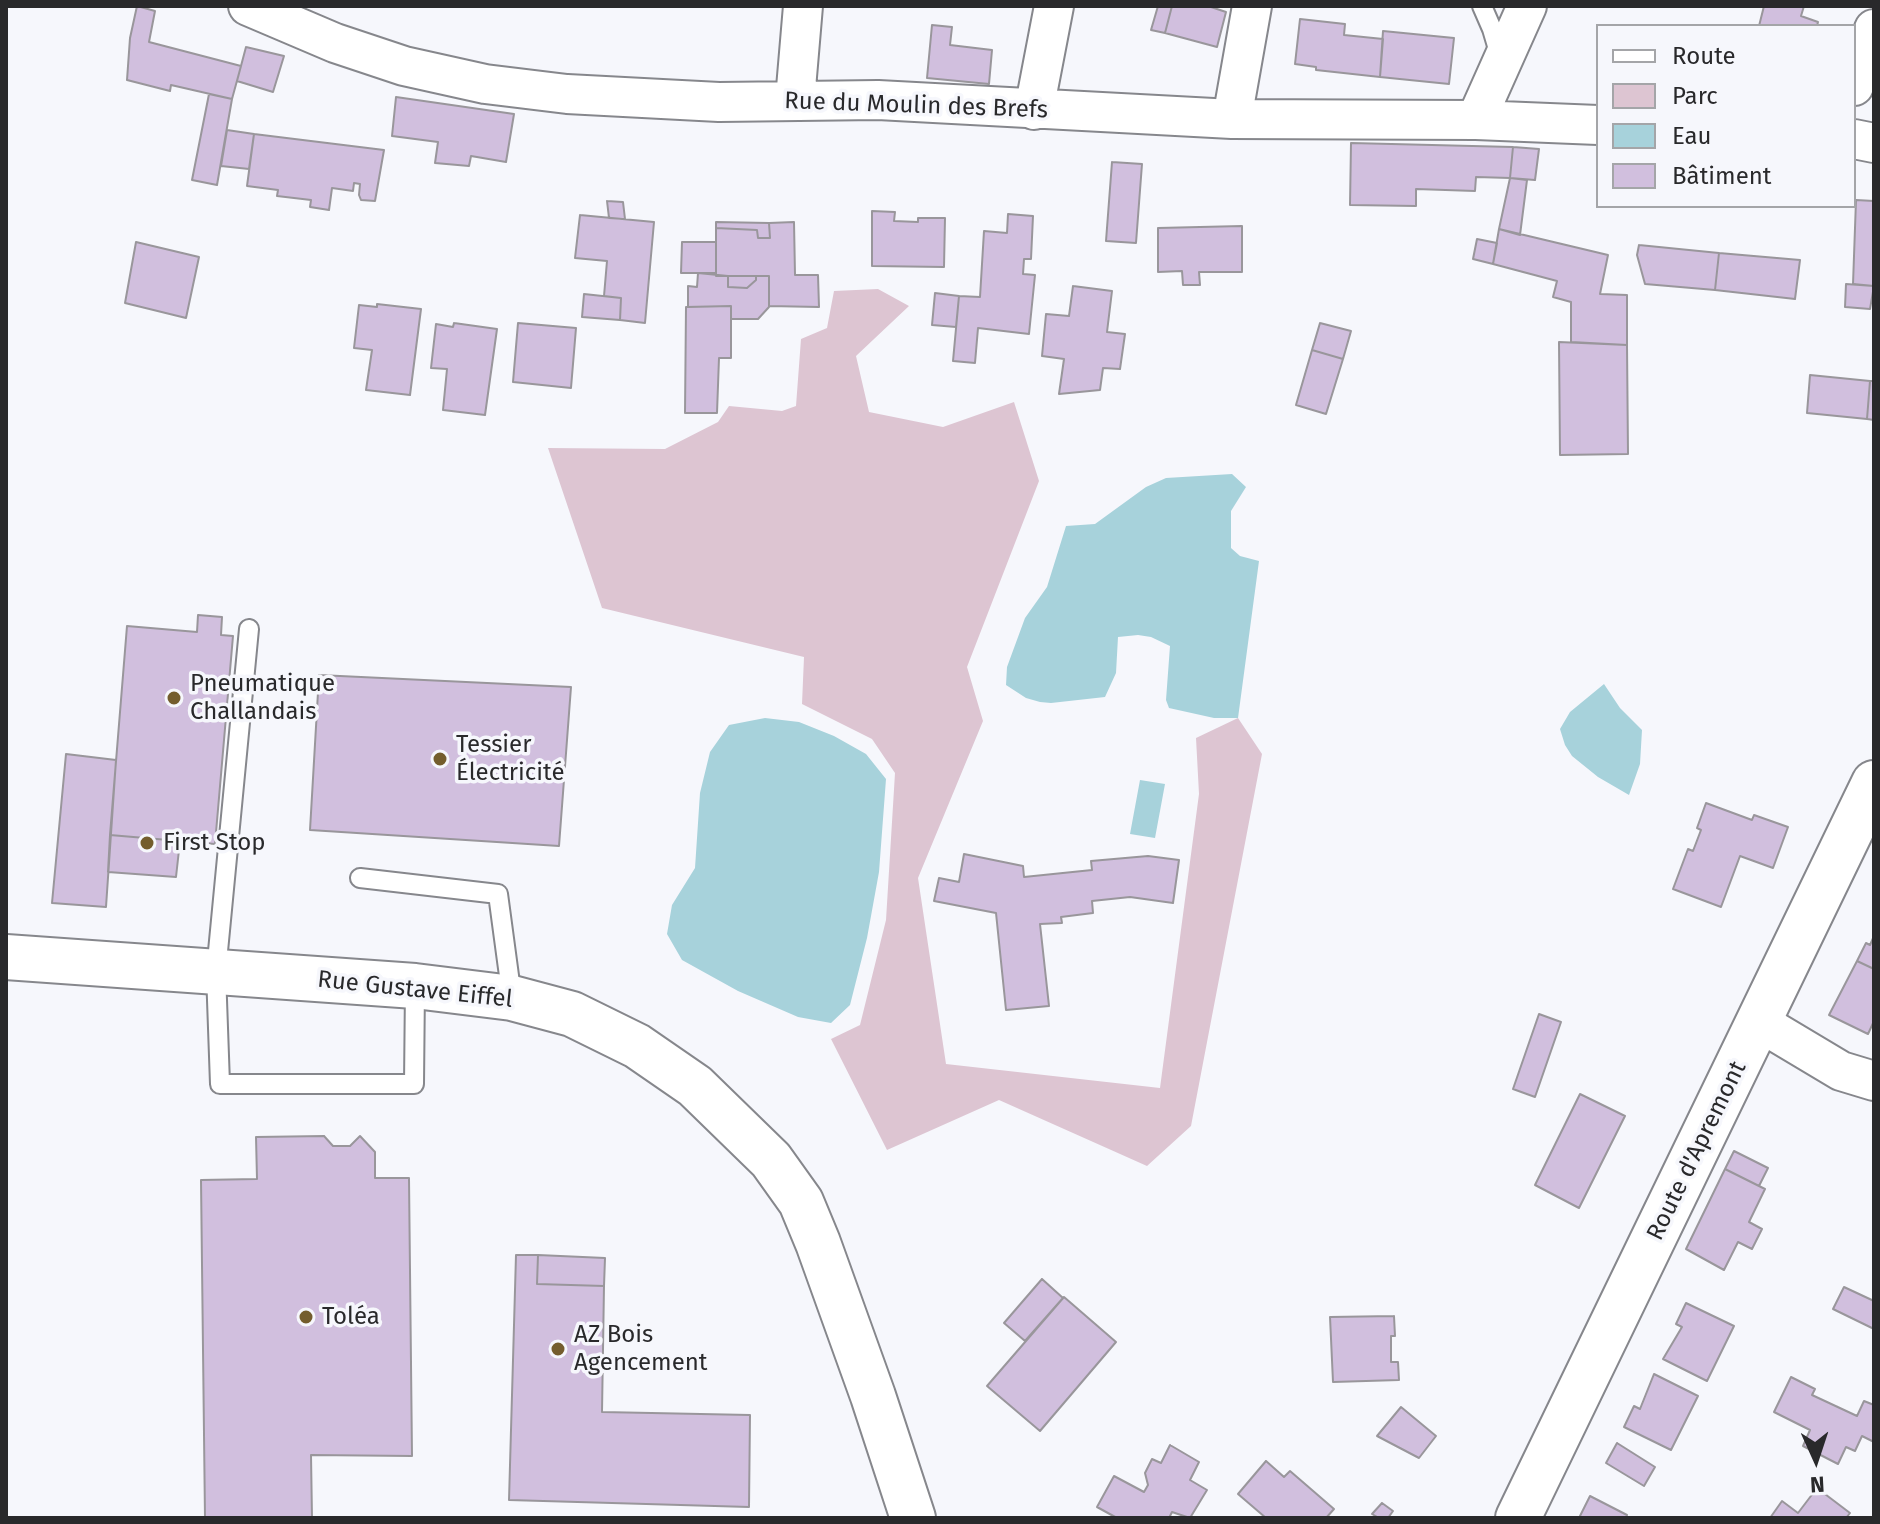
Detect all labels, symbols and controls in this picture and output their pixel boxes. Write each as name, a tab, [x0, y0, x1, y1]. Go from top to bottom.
legend	[1596, 24, 1856, 208]
text: Route	[1672, 42, 1736, 70]
text: Parc	[1672, 82, 1718, 110]
street label: Rue du Moulin des Brefs	[784, 87, 1048, 125]
text: Eau	[1672, 122, 1712, 150]
text: Bâtiment	[1672, 162, 1771, 190]
place label: Pneumatique Challandais	[190, 670, 335, 726]
marker: Pneumatique Challandais	[165, 689, 183, 707]
place label: Tessier Électricité	[456, 731, 564, 787]
marker: Tessier Électricité	[431, 750, 449, 768]
place label: First Stop	[163, 829, 266, 857]
marker: First Stop	[138, 834, 156, 852]
street label: Rue Gustave Eiffel	[316, 965, 514, 1015]
street label: Route d'Apremont	[1641, 1057, 1753, 1245]
place label: Toléa	[322, 1303, 380, 1331]
marker: Toléa	[297, 1308, 315, 1326]
place label: AZ Bois Agencement	[574, 1321, 707, 1377]
marker: AZ Bois Agencement	[549, 1340, 567, 1358]
north arrow	[1776, 1420, 1856, 1500]
text: N	[1809, 1471, 1825, 1498]

